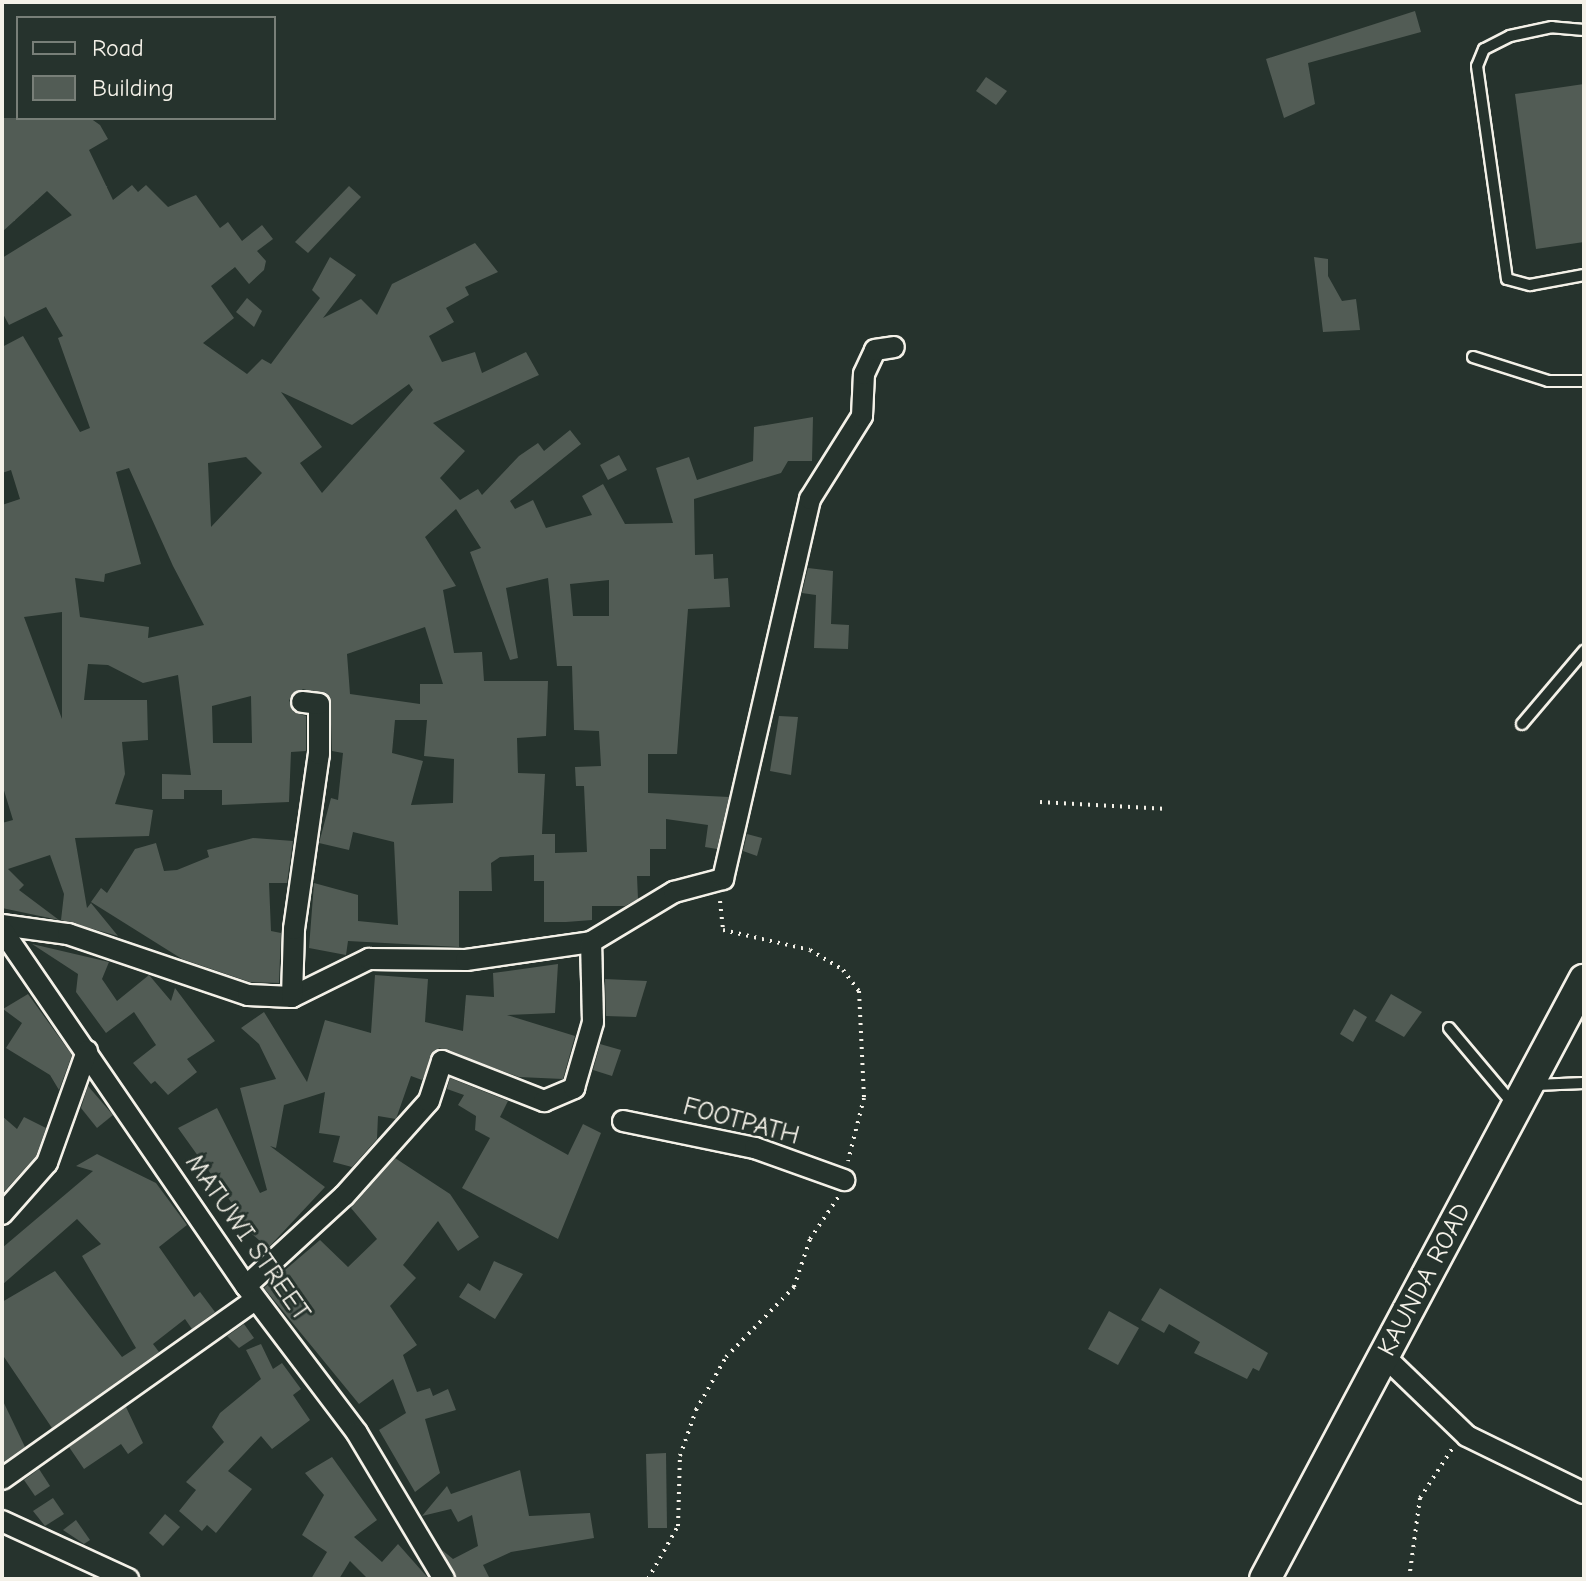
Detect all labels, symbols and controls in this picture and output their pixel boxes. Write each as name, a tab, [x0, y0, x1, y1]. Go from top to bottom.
legend	[16, 16, 276, 120]
text: Road	[92, 34, 144, 62]
text: Building	[92, 74, 174, 102]
street label: FOOTPATH	[679, 1092, 803, 1152]
street label: MATUWI STREET	[178, 1149, 316, 1327]
street label: KAUNDA ROAD	[1372, 1198, 1478, 1362]

